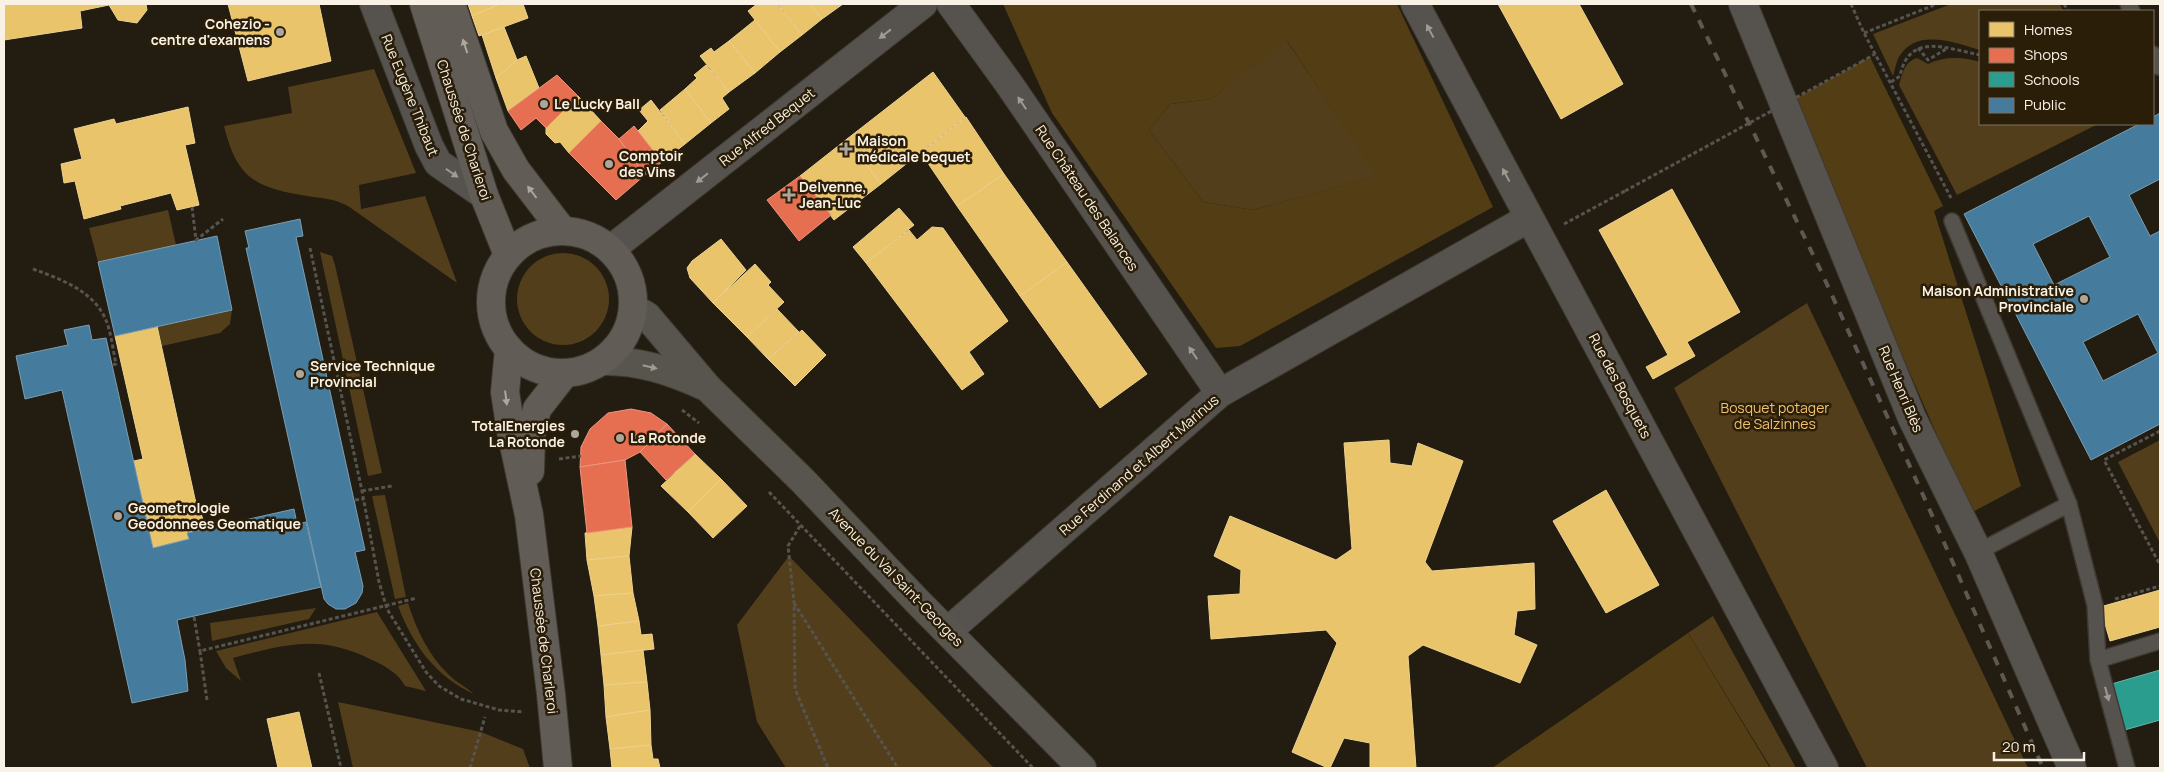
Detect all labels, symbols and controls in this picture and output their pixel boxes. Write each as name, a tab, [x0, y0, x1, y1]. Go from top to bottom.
legend	[1979, 10, 2154, 125]
place label: Cohezio - centre d'examens	[151, 14, 270, 49]
text: Homes	[2024, 19, 2073, 40]
one-way arrow	[1426, 24, 1434, 39]
marker: Cohezio - centre d'examens	[274, 26, 286, 38]
one-way arrow	[879, 28, 892, 39]
street label: Rue Eugène Thibaut	[377, 31, 444, 159]
one-way arrow	[460, 38, 468, 53]
text: Shops	[2024, 44, 2068, 65]
street label: Chaussée de Charleroi	[433, 57, 496, 203]
text: Schools	[2024, 69, 2080, 90]
street label: Rue Alfred Bequet	[715, 83, 819, 170]
place label: Le Lucky Ball	[554, 94, 640, 113]
text: Public	[2024, 94, 2066, 115]
one-way arrow	[1017, 96, 1027, 110]
marker: Le Lucky Ball	[538, 98, 550, 110]
street label: Rue Château des Balances	[1031, 121, 1143, 274]
place label: Maison médicale bequet	[857, 131, 971, 166]
marker: Maison médicale bequet	[839, 142, 853, 156]
place label: Comptoir des Vins	[619, 146, 683, 181]
marker: Comptoir des Vins	[603, 158, 615, 170]
one-way arrow	[445, 168, 459, 178]
one-way arrow	[1502, 168, 1510, 182]
one-way arrow	[696, 172, 709, 183]
place label: Delvenne, Jean-Luc	[799, 177, 867, 212]
one-way arrow	[527, 186, 538, 199]
marker: Delvenne, Jean-Luc	[783, 189, 795, 201]
place label: Maison Administrative Provinciale	[1922, 281, 2074, 316]
marker: Maison Administrative Provinciale	[2078, 293, 2090, 305]
street label: Rue des Bosquets	[1585, 330, 1656, 442]
street label: Rue Henri Blès	[1875, 343, 1928, 435]
one-way arrow	[1188, 346, 1198, 360]
place label: Service Technique Provincial	[310, 356, 435, 391]
one-way arrow	[643, 363, 658, 371]
marker: Service Technique Provincial	[294, 368, 306, 380]
one-way arrow	[502, 390, 510, 406]
street label: Rue Ferdinand et Albert Marinus	[1055, 390, 1222, 539]
park label: Bosquet potager de Salzinnes	[1721, 398, 1829, 433]
place label: TotalEnergies La Rotonde	[472, 416, 565, 451]
marker: TotalEnergies La Rotonde	[569, 428, 581, 440]
place label: La Rotonde	[630, 428, 706, 447]
marker: La Rotonde	[614, 432, 626, 444]
place label: Geometrologie Geodonnees Geomatique	[128, 498, 301, 533]
street label: Avenue du Val Saint-Georges	[825, 503, 968, 650]
marker: Geometrologie Geodonnees Geomatique	[112, 510, 124, 522]
street label: Chaussée de Charleroi	[526, 567, 563, 715]
one-way arrow	[2103, 687, 2111, 702]
scale bar	[1994, 730, 2084, 762]
text: 20 m	[2002, 736, 2035, 757]

